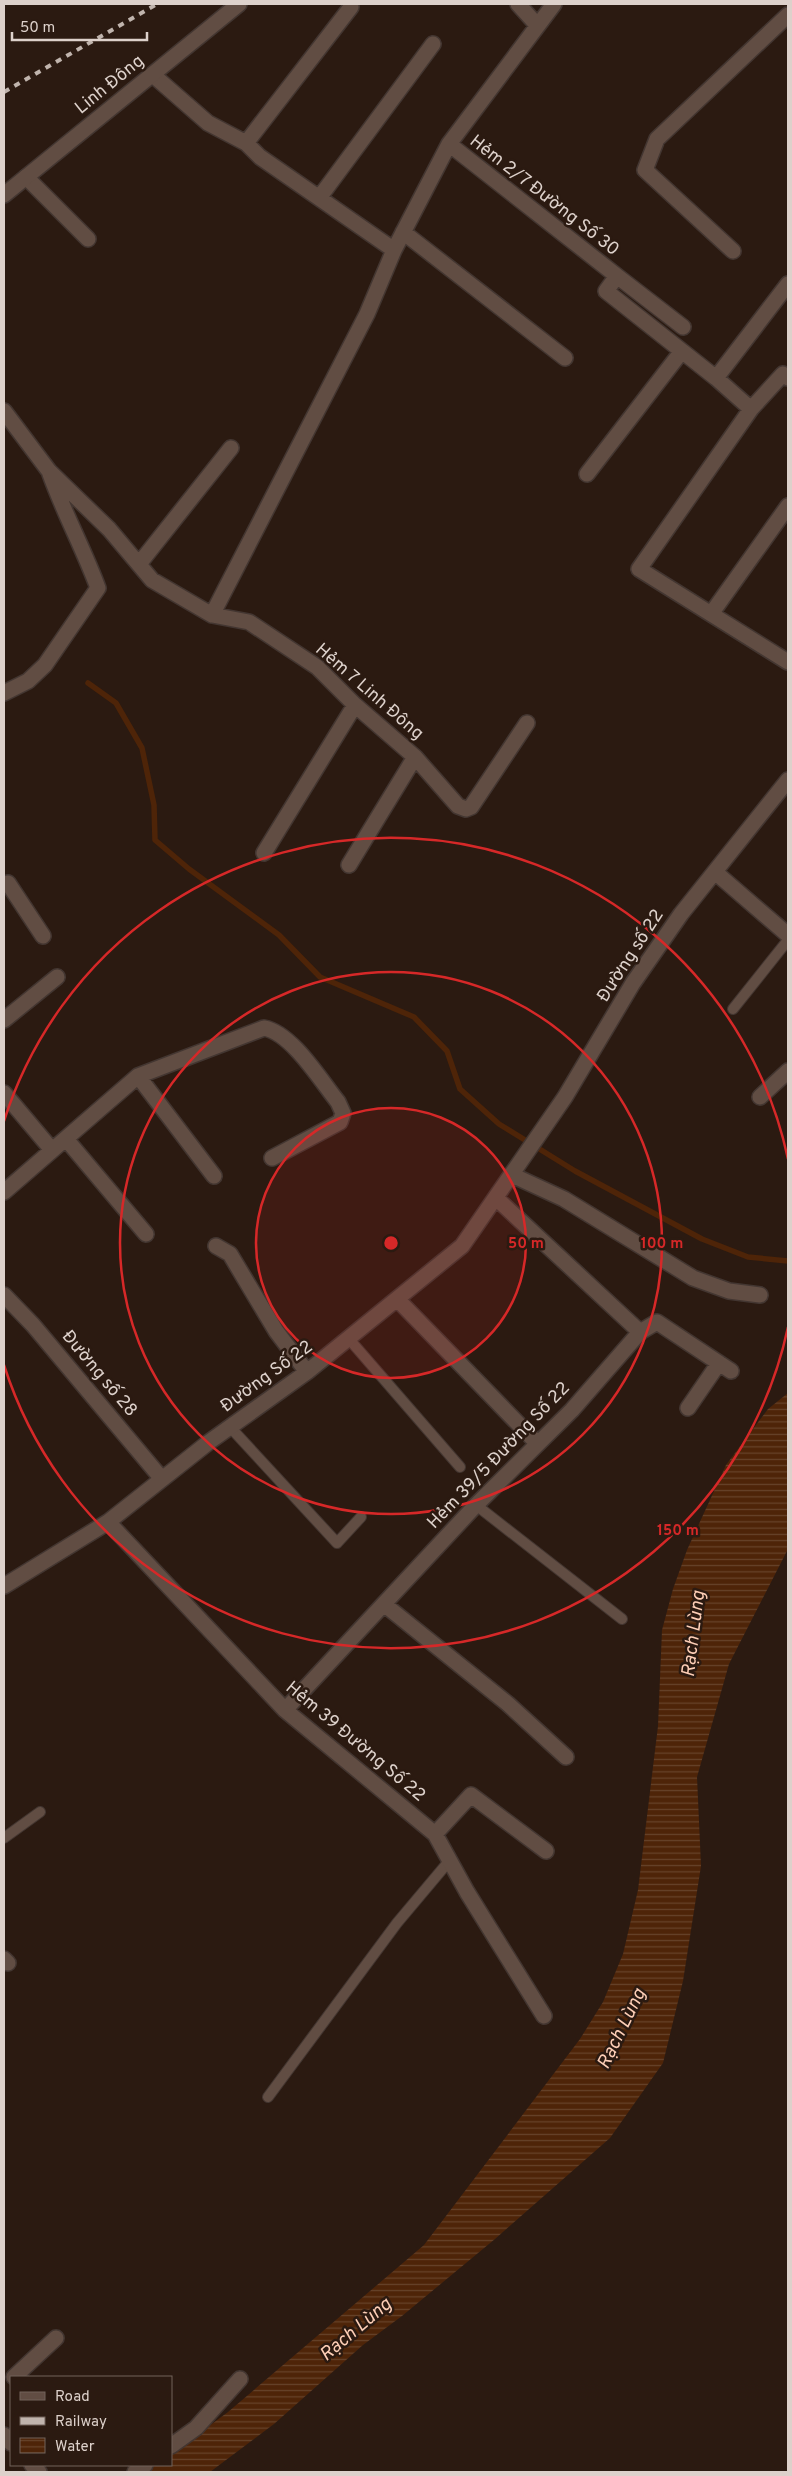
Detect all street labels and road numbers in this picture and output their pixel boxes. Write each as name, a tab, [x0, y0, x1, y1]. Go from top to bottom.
street label: Linh Đông	[71, 50, 149, 120]
street label: Hẻm 2/7 Đường Số 30	[464, 130, 624, 262]
street label: Hẻm 7 Linh Đông	[310, 639, 428, 745]
street label: Đường số 22	[592, 905, 670, 1007]
street label: Đường số 28	[56, 1325, 143, 1422]
street label: Đường Số 22	[216, 1335, 318, 1418]
street label: Hẻm 39/5 Đường Số 22	[422, 1377, 575, 1534]
street label: Hẻm 39 Đường Số 22	[280, 1676, 430, 1807]

